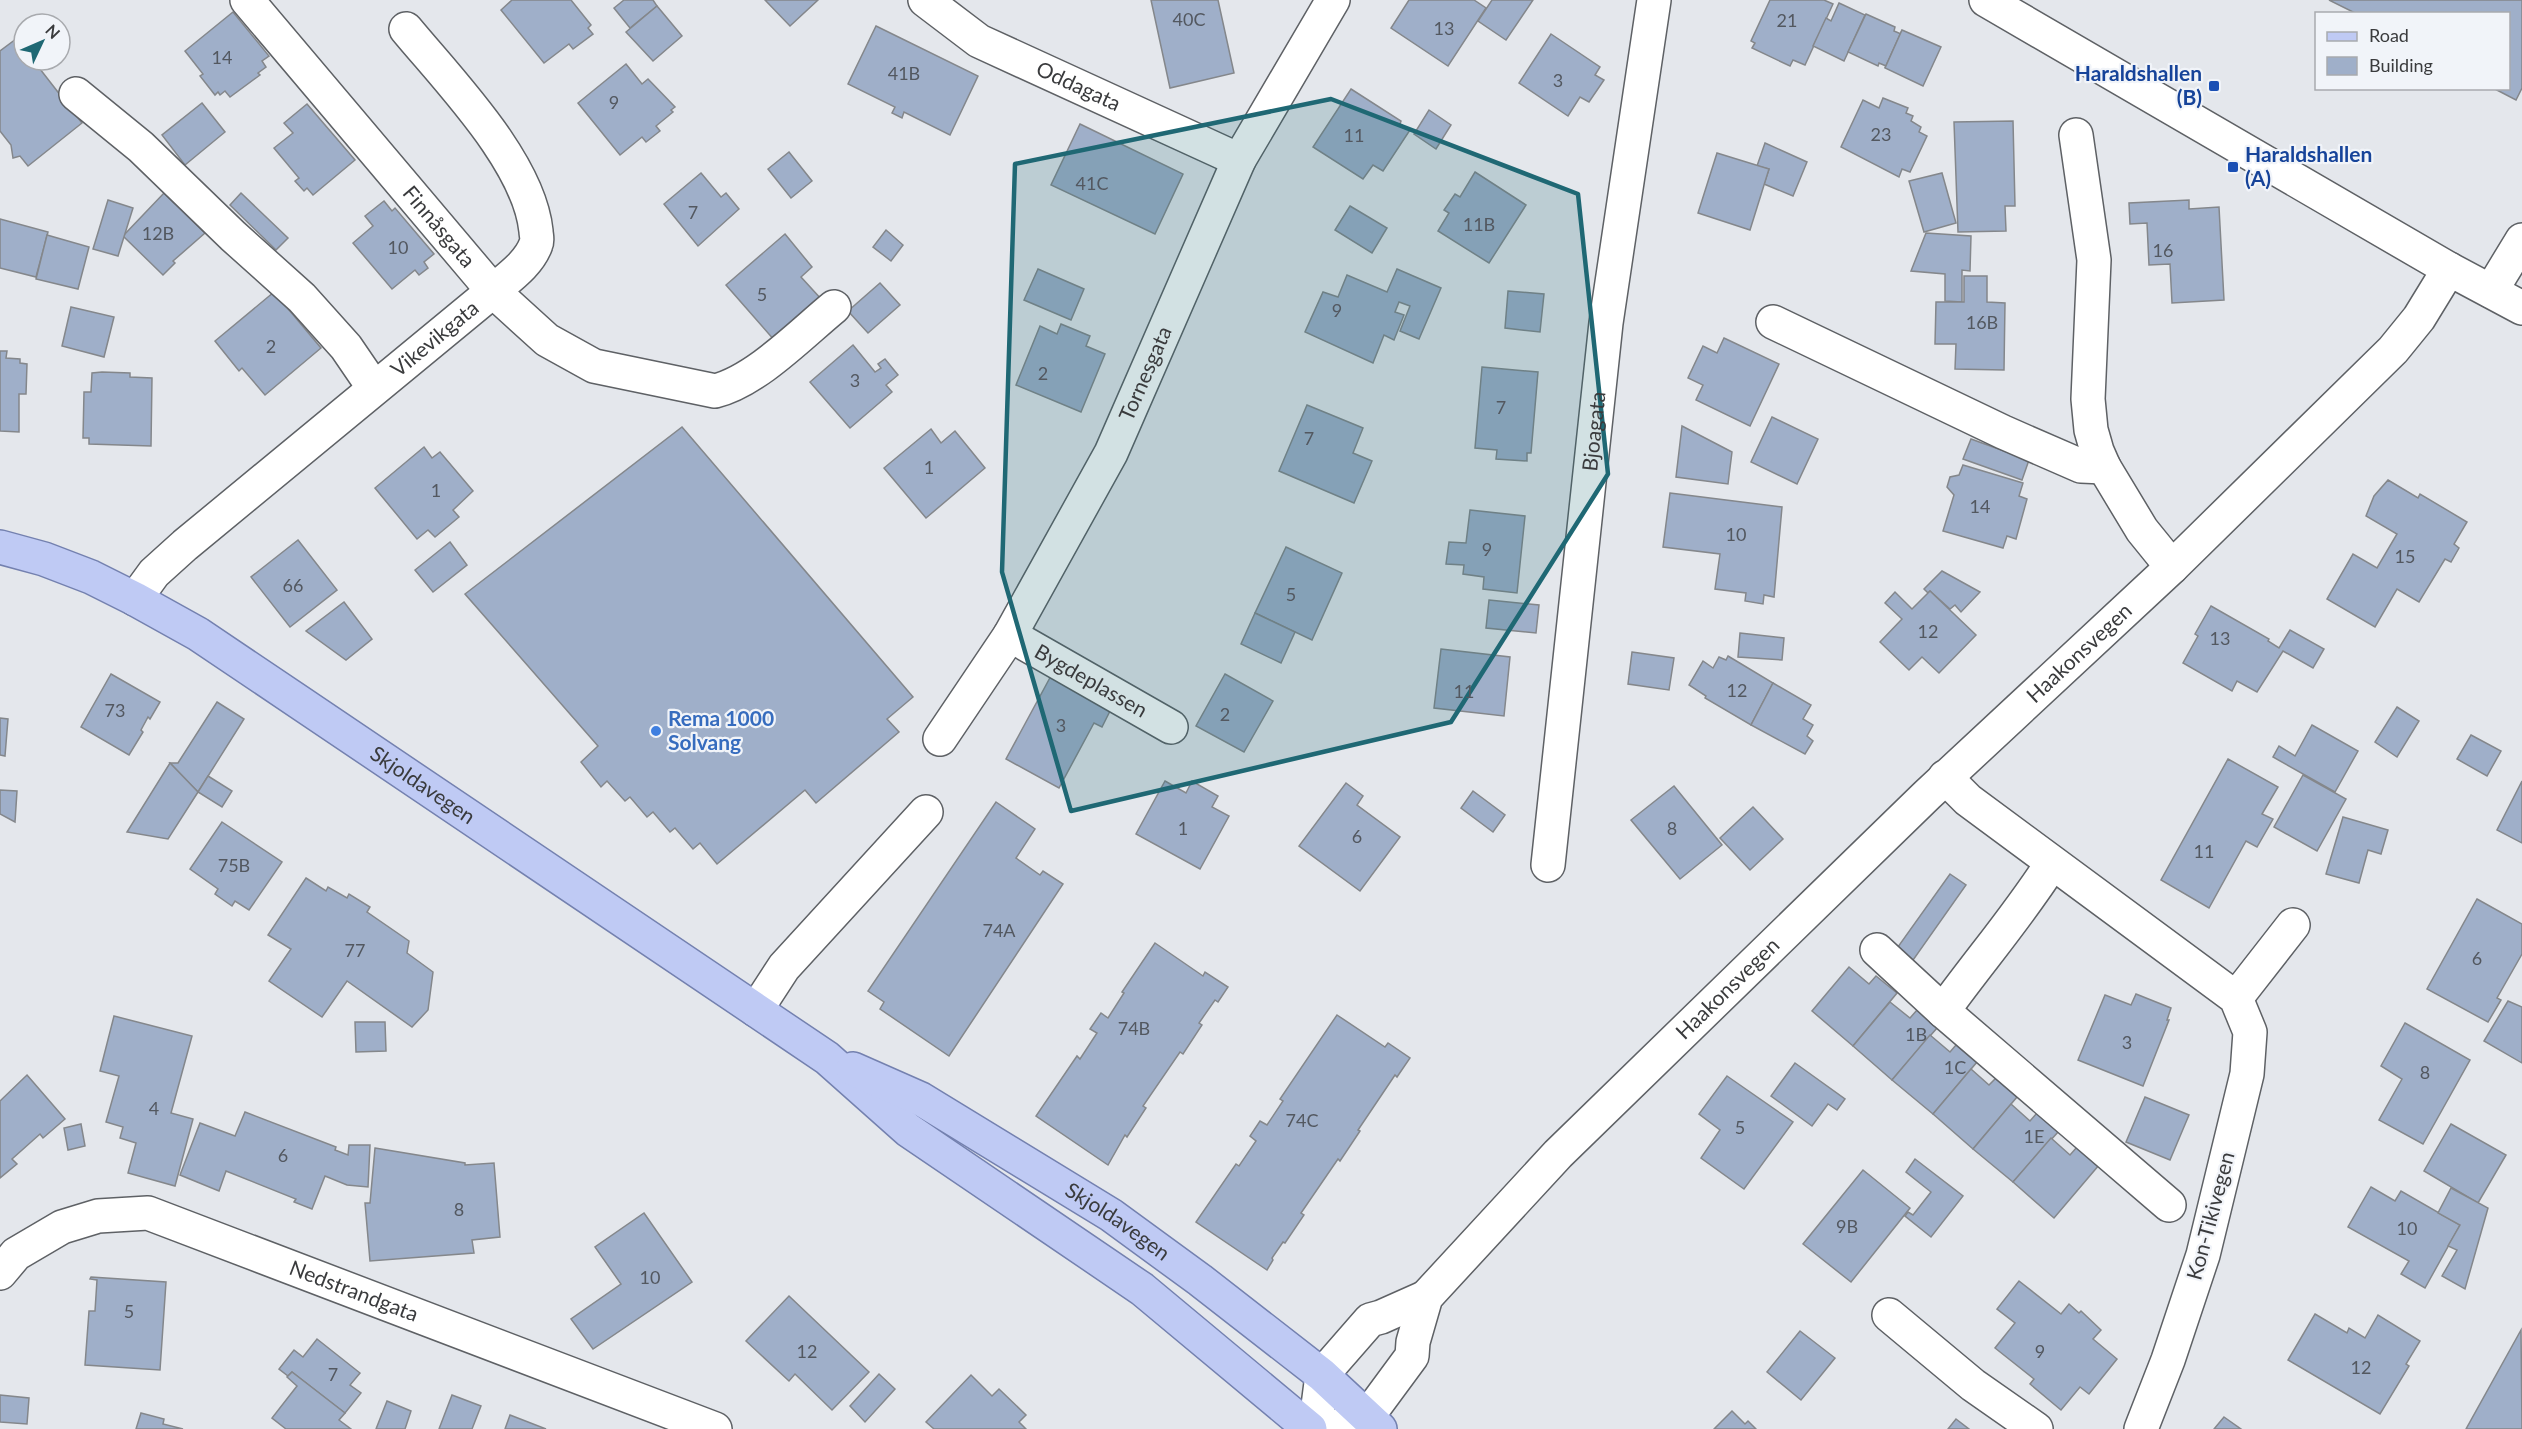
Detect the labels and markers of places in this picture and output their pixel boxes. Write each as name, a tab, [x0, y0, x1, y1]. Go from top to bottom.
place label: Haraldshallen (B)	[2075, 60, 2202, 109]
marker: Haraldshallen (B)	[2207, 79, 2221, 93]
place label: Haraldshallen (A)	[2245, 141, 2372, 190]
marker: Haraldshallen (A)	[2226, 160, 2240, 174]
place label: Rema 1000 Solvang	[668, 705, 774, 754]
marker: Rema 1000 Solvang	[649, 724, 663, 738]

